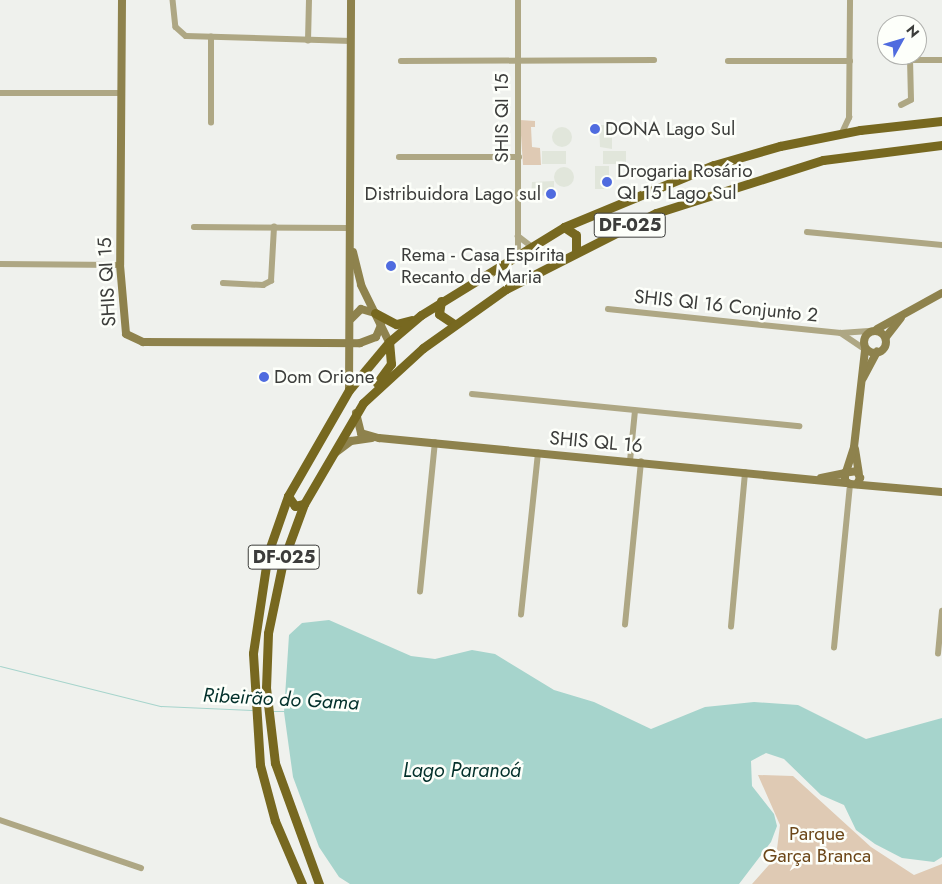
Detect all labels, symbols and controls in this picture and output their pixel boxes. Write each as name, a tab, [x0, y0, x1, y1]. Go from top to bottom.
north arrow	[877, 15, 927, 65]
text: N	[902, 21, 924, 42]
street label: SHIS QI 15	[491, 73, 513, 163]
place label: DONA Lago Sul	[605, 118, 735, 140]
marker: DONA Lago Sul	[589, 123, 601, 135]
place label: Drogaria Rosário QI 15 Lago Sul	[617, 160, 753, 204]
marker: Drogaria Rosário QI 15 Lago Sul	[601, 176, 613, 188]
place label: Distribuidora Lago sul	[365, 183, 541, 205]
marker: Distribuidora Lago sul	[545, 188, 557, 200]
road number: DF-025	[594, 210, 666, 240]
street label: SHIS QI 15	[93, 237, 121, 327]
place label: Rema - Casa Espírita Recanto de Maria	[401, 244, 564, 288]
marker: Rema - Casa Espírita Recanto de Maria	[385, 260, 397, 272]
street label: SHIS QI 16 Conjunto 2	[633, 285, 819, 327]
place label: Dom Orione	[274, 366, 374, 388]
marker: Dom Orione	[258, 371, 270, 383]
street label: SHIS QL 16	[548, 427, 644, 457]
road number: DF-025	[248, 542, 320, 572]
water label: Ribeirão do Gama	[202, 683, 360, 715]
water label: Lago Paranoá	[403, 758, 521, 782]
park label: Parque Garça Branca	[763, 823, 871, 867]

